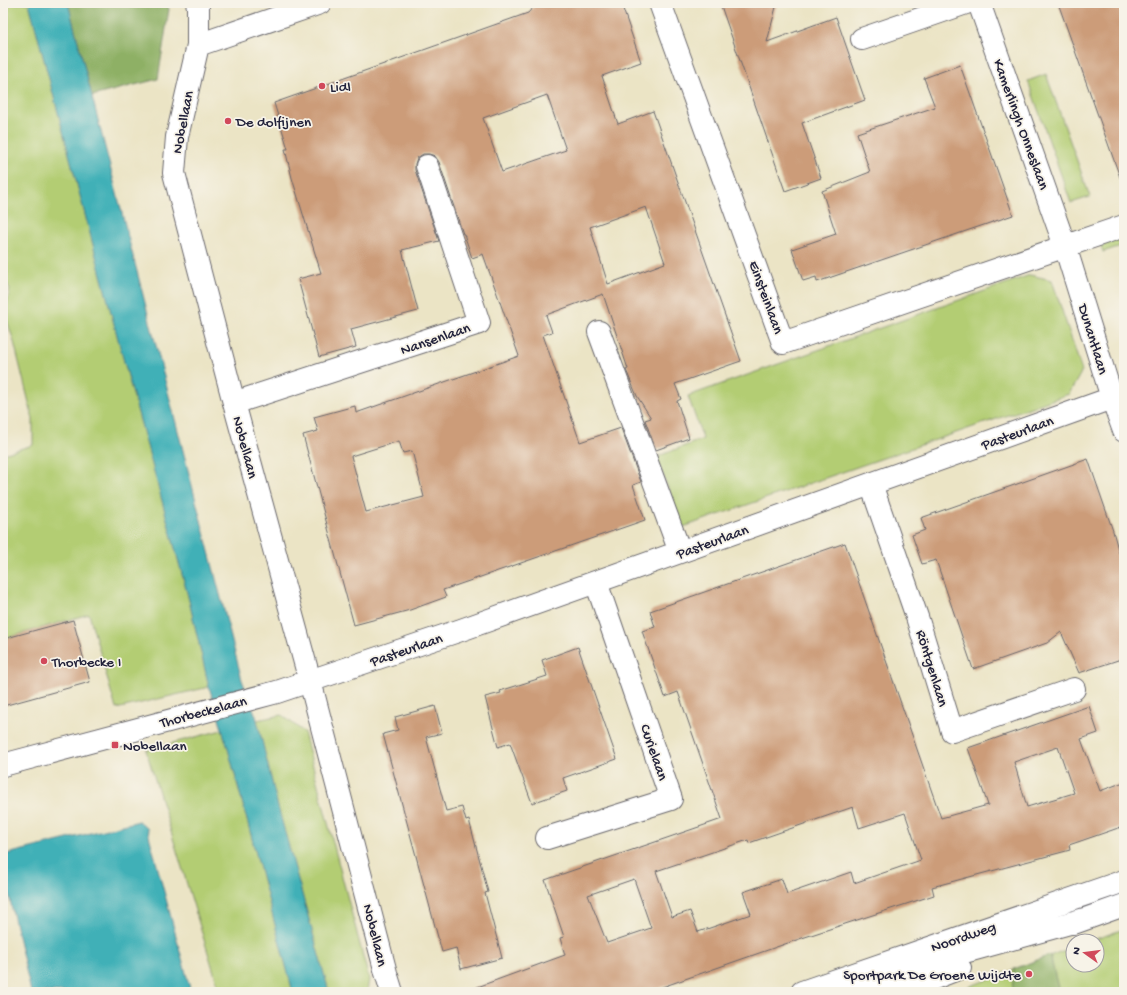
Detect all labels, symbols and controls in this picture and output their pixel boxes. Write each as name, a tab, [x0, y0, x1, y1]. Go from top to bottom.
street label: Kamerlingh Onneslaan	[988, 57, 1052, 192]
place label: Lidl	[330, 79, 351, 97]
marker: Lidl	[317, 81, 327, 91]
street label: Nobellaan	[169, 89, 199, 155]
place label: De dolfijnen	[235, 114, 311, 132]
marker: De dolfijnen	[223, 116, 233, 126]
street label: Einsteinlaan	[744, 259, 787, 337]
street label: Dunantlaan	[1073, 301, 1111, 377]
street label: Nansenlaan	[398, 320, 473, 360]
street label: Pasteurlaan	[978, 413, 1056, 456]
street label: Nobellaan	[227, 414, 261, 481]
street label: Pasteurlaan	[673, 522, 751, 565]
street label: Röntgenlaan	[911, 628, 951, 709]
street label: Pasteurlaan	[367, 630, 445, 672]
place label: Thorbecke I	[51, 654, 121, 672]
marker: Thorbecke I	[39, 656, 49, 666]
street label: Thorbeckelaan	[157, 693, 249, 733]
street label: Curielaan	[635, 722, 671, 783]
place label: Nobellaan	[123, 738, 187, 756]
marker: Nobellaan	[110, 740, 120, 750]
street label: Nobellaan	[358, 902, 390, 969]
street label: Noordweg	[929, 918, 998, 957]
north arrow	[1065, 933, 1105, 973]
text: N	[1071, 946, 1084, 956]
place label: Sportpark De Groene Wijdte	[843, 967, 1021, 985]
marker: Sportpark De Groene Wijdte	[1024, 969, 1034, 979]

